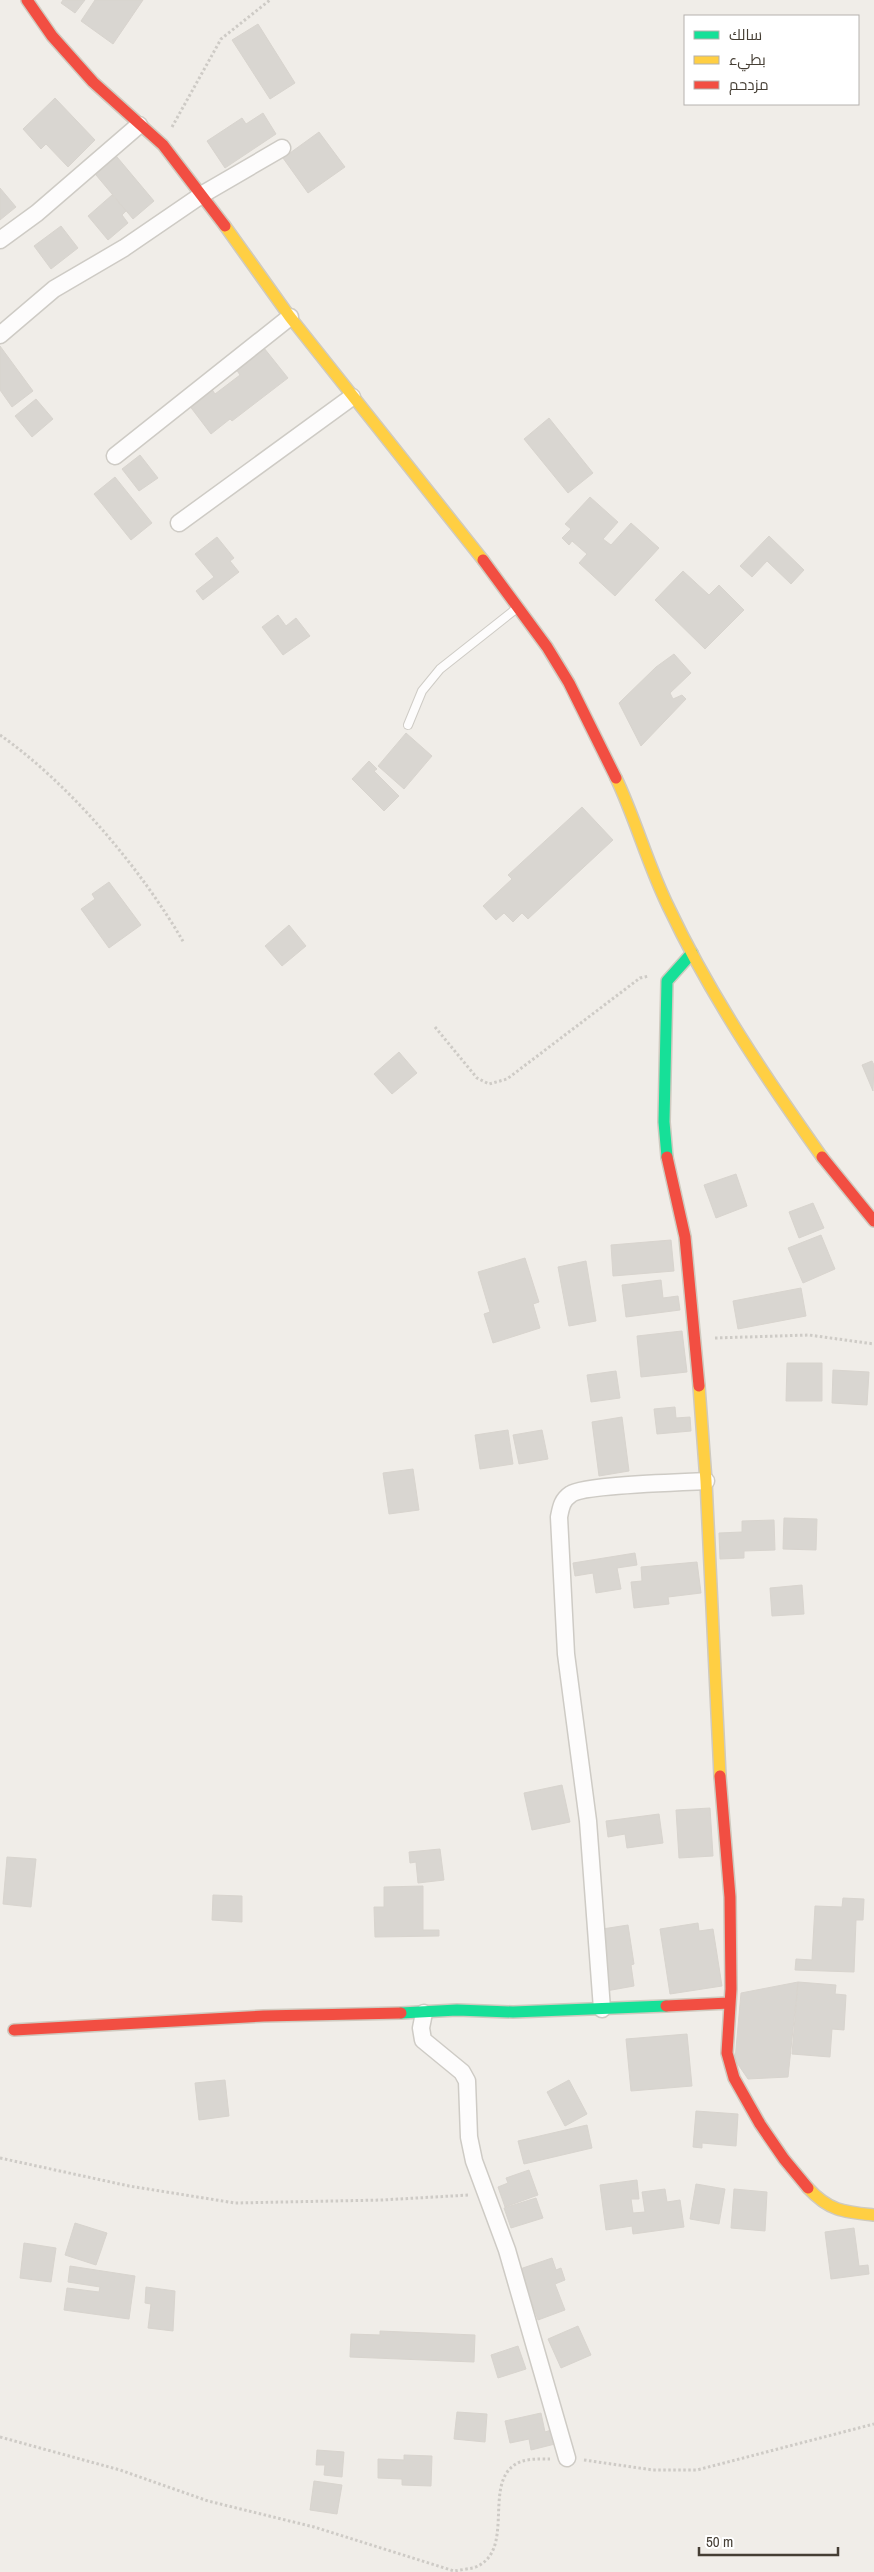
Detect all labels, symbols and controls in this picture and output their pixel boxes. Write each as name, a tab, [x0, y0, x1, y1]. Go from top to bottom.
legend	[684, 15, 859, 105]
text: سالك	[729, 24, 762, 45]
text: بطيء	[729, 49, 766, 72]
text: مزدحم	[729, 74, 769, 95]
scale bar	[699, 2524, 838, 2556]
text: 50 m	[706, 2531, 733, 2552]

